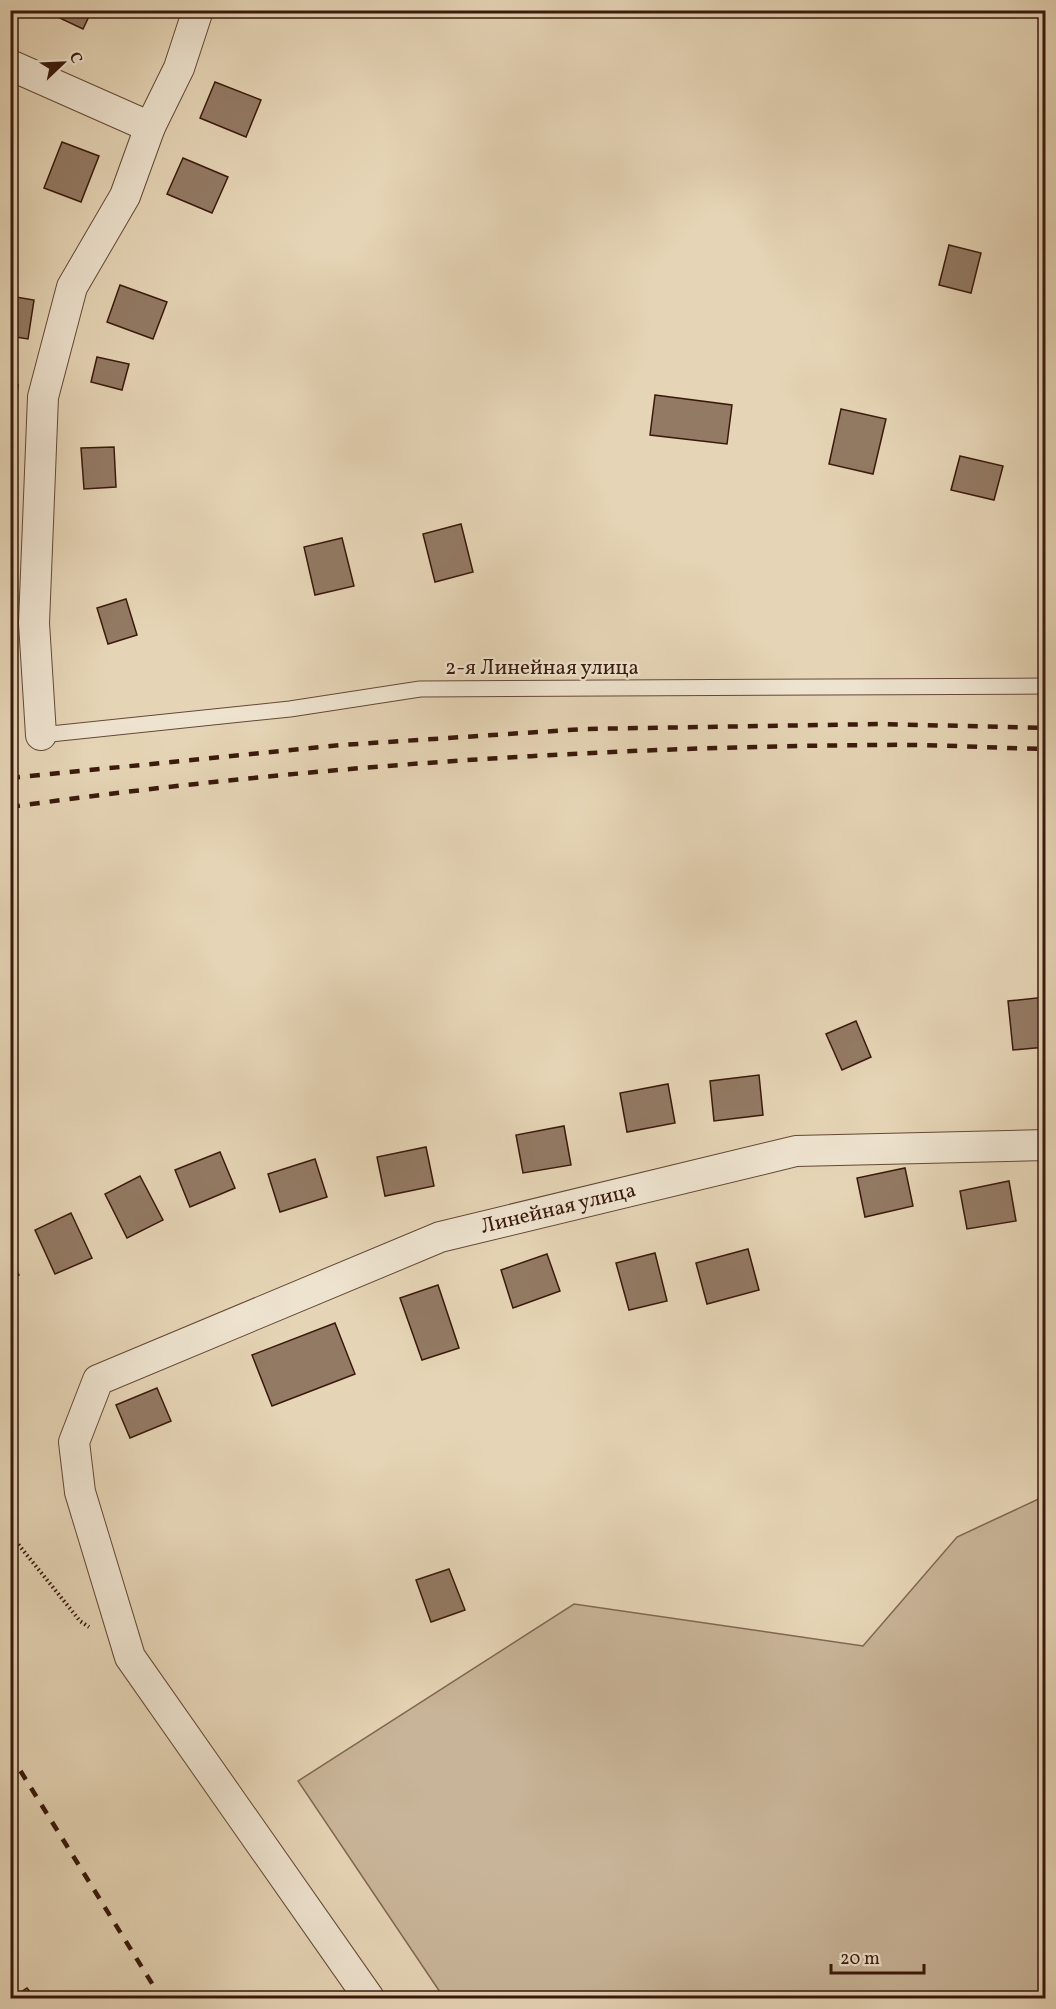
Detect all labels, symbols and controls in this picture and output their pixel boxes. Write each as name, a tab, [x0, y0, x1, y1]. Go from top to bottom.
north arrow	[33, 33, 93, 93]
text: С	[63, 49, 87, 67]
street label: 2-я Линейная улица	[445, 654, 639, 683]
street label: Линейная улица	[478, 1176, 639, 1241]
scale bar	[831, 1937, 924, 1975]
text: 20 m	[840, 1947, 880, 1972]

